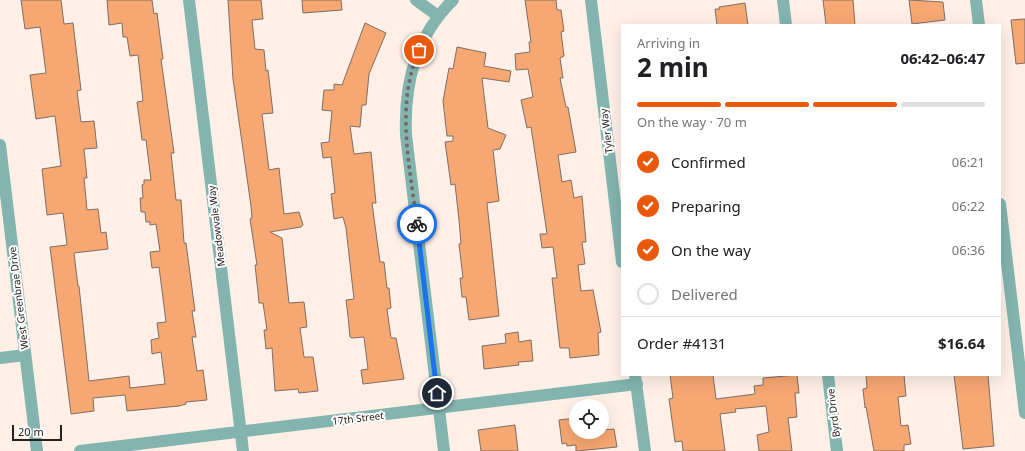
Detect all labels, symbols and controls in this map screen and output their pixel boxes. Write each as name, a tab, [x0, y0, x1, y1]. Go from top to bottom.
pin	[402, 33, 436, 67]
text: Arriving in	[637, 34, 700, 52]
icon: bag	[408, 39, 430, 61]
text: 06:42–06:47	[900, 48, 985, 68]
text: 2 min	[637, 49, 709, 85]
street label: Tyler Way	[596, 107, 616, 154]
text: On the way · 70 m	[637, 113, 747, 131]
icon: check	[637, 151, 659, 173]
text: Confirmed	[671, 152, 746, 172]
text: 06:21	[952, 153, 985, 171]
street label: Meadowvale Way	[204, 184, 228, 267]
icon: check	[637, 195, 659, 217]
text: Preparing	[671, 196, 741, 216]
text: 06:22	[952, 197, 985, 215]
courier	[397, 204, 437, 244]
icon: bike	[406, 213, 428, 235]
icon: check	[637, 239, 659, 261]
text: On the way	[671, 240, 751, 260]
text: 06:36	[952, 241, 985, 259]
street label: West Greenbrae Drive	[5, 246, 31, 350]
text: Delivered	[671, 284, 738, 304]
text: Order #4131	[637, 333, 726, 353]
text: $16.64	[938, 333, 985, 353]
pin	[420, 376, 454, 410]
icon: home	[426, 382, 448, 404]
street label: Byrd Drive	[823, 387, 843, 438]
map controls	[569, 399, 609, 439]
button: locate	[569, 399, 609, 439]
street label: 17th Street	[331, 408, 385, 428]
scale bar	[12, 423, 62, 442]
text: 20 m	[18, 424, 44, 439]

